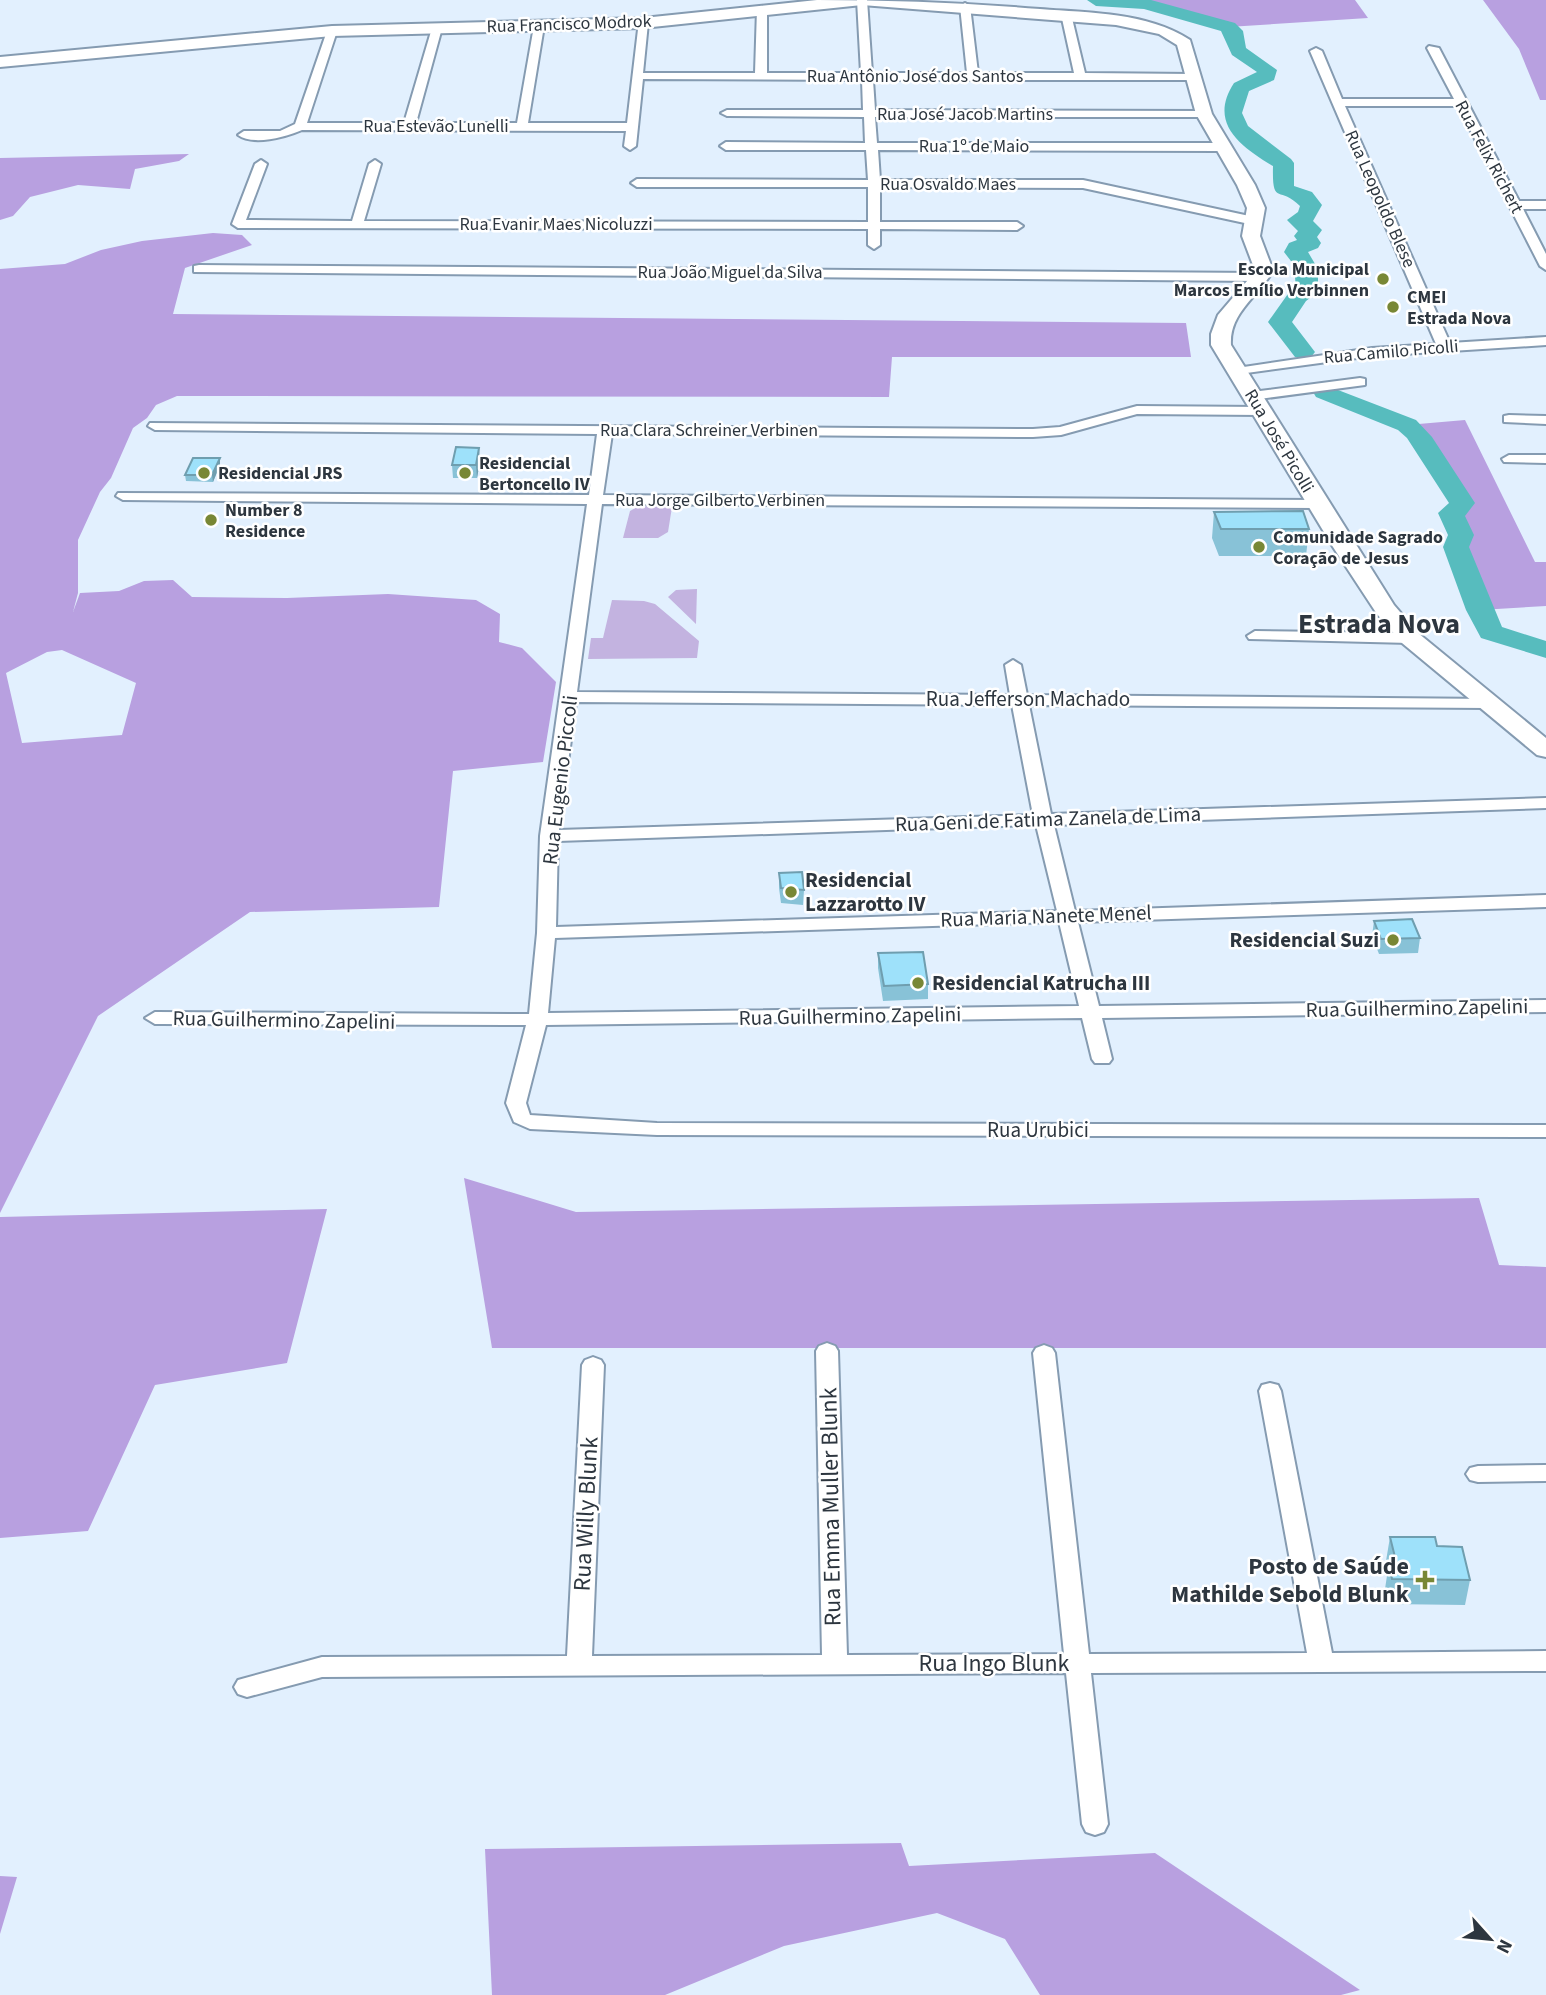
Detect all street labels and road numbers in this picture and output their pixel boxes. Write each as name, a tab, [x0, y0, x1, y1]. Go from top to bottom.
street label: Rua Francisco Modrok	[486, 9, 652, 39]
street label: Rua Antônio José dos Santos	[807, 64, 1023, 89]
street label: Rua Felix Richert	[1449, 96, 1529, 218]
street label: Rua José Jacob Martins	[877, 102, 1053, 127]
street label: Rua Estevão Lunelli	[363, 114, 509, 139]
street label: Rua Leopoldo Blese	[1338, 126, 1422, 272]
street label: Rua 1º de Maio	[919, 134, 1029, 159]
street label: Rua Osvaldo Maes	[880, 172, 1016, 197]
street label: Rua Evanir Maes Nicoluzzi	[459, 212, 653, 237]
street label: Rua João Miguel da Silva	[637, 260, 823, 285]
street label: Rua Camilo Picolli	[1323, 334, 1459, 370]
street label: Rua José Picolli	[1238, 384, 1320, 498]
street label: Rua Clara Schreiner Verbinen	[600, 418, 818, 443]
street label: Rua Jorge Gilberto Verbinen	[615, 488, 825, 513]
street label: Rua Jefferson Machado	[926, 684, 1130, 714]
street label: Rua Eugenio Piccoli	[535, 693, 585, 867]
street label: Rua Geni de Fatima Zanela de Lima	[894, 799, 1202, 839]
street label: Rua Maria Nanete Menel	[940, 897, 1152, 935]
street label: Rua Guilhermino Zapelini	[1305, 991, 1529, 1025]
street label: Rua Guilhermino Zapelini	[738, 999, 962, 1033]
street label: Rua Guilhermino Zapelini	[172, 1003, 396, 1037]
street label: Rua Urubici	[987, 1115, 1089, 1145]
street label: Rua Emma Muller Blunk	[811, 1387, 851, 1627]
street label: Rua Willy Blunk	[564, 1436, 608, 1592]
street label: Rua Ingo Blunk	[919, 1646, 1070, 1681]

